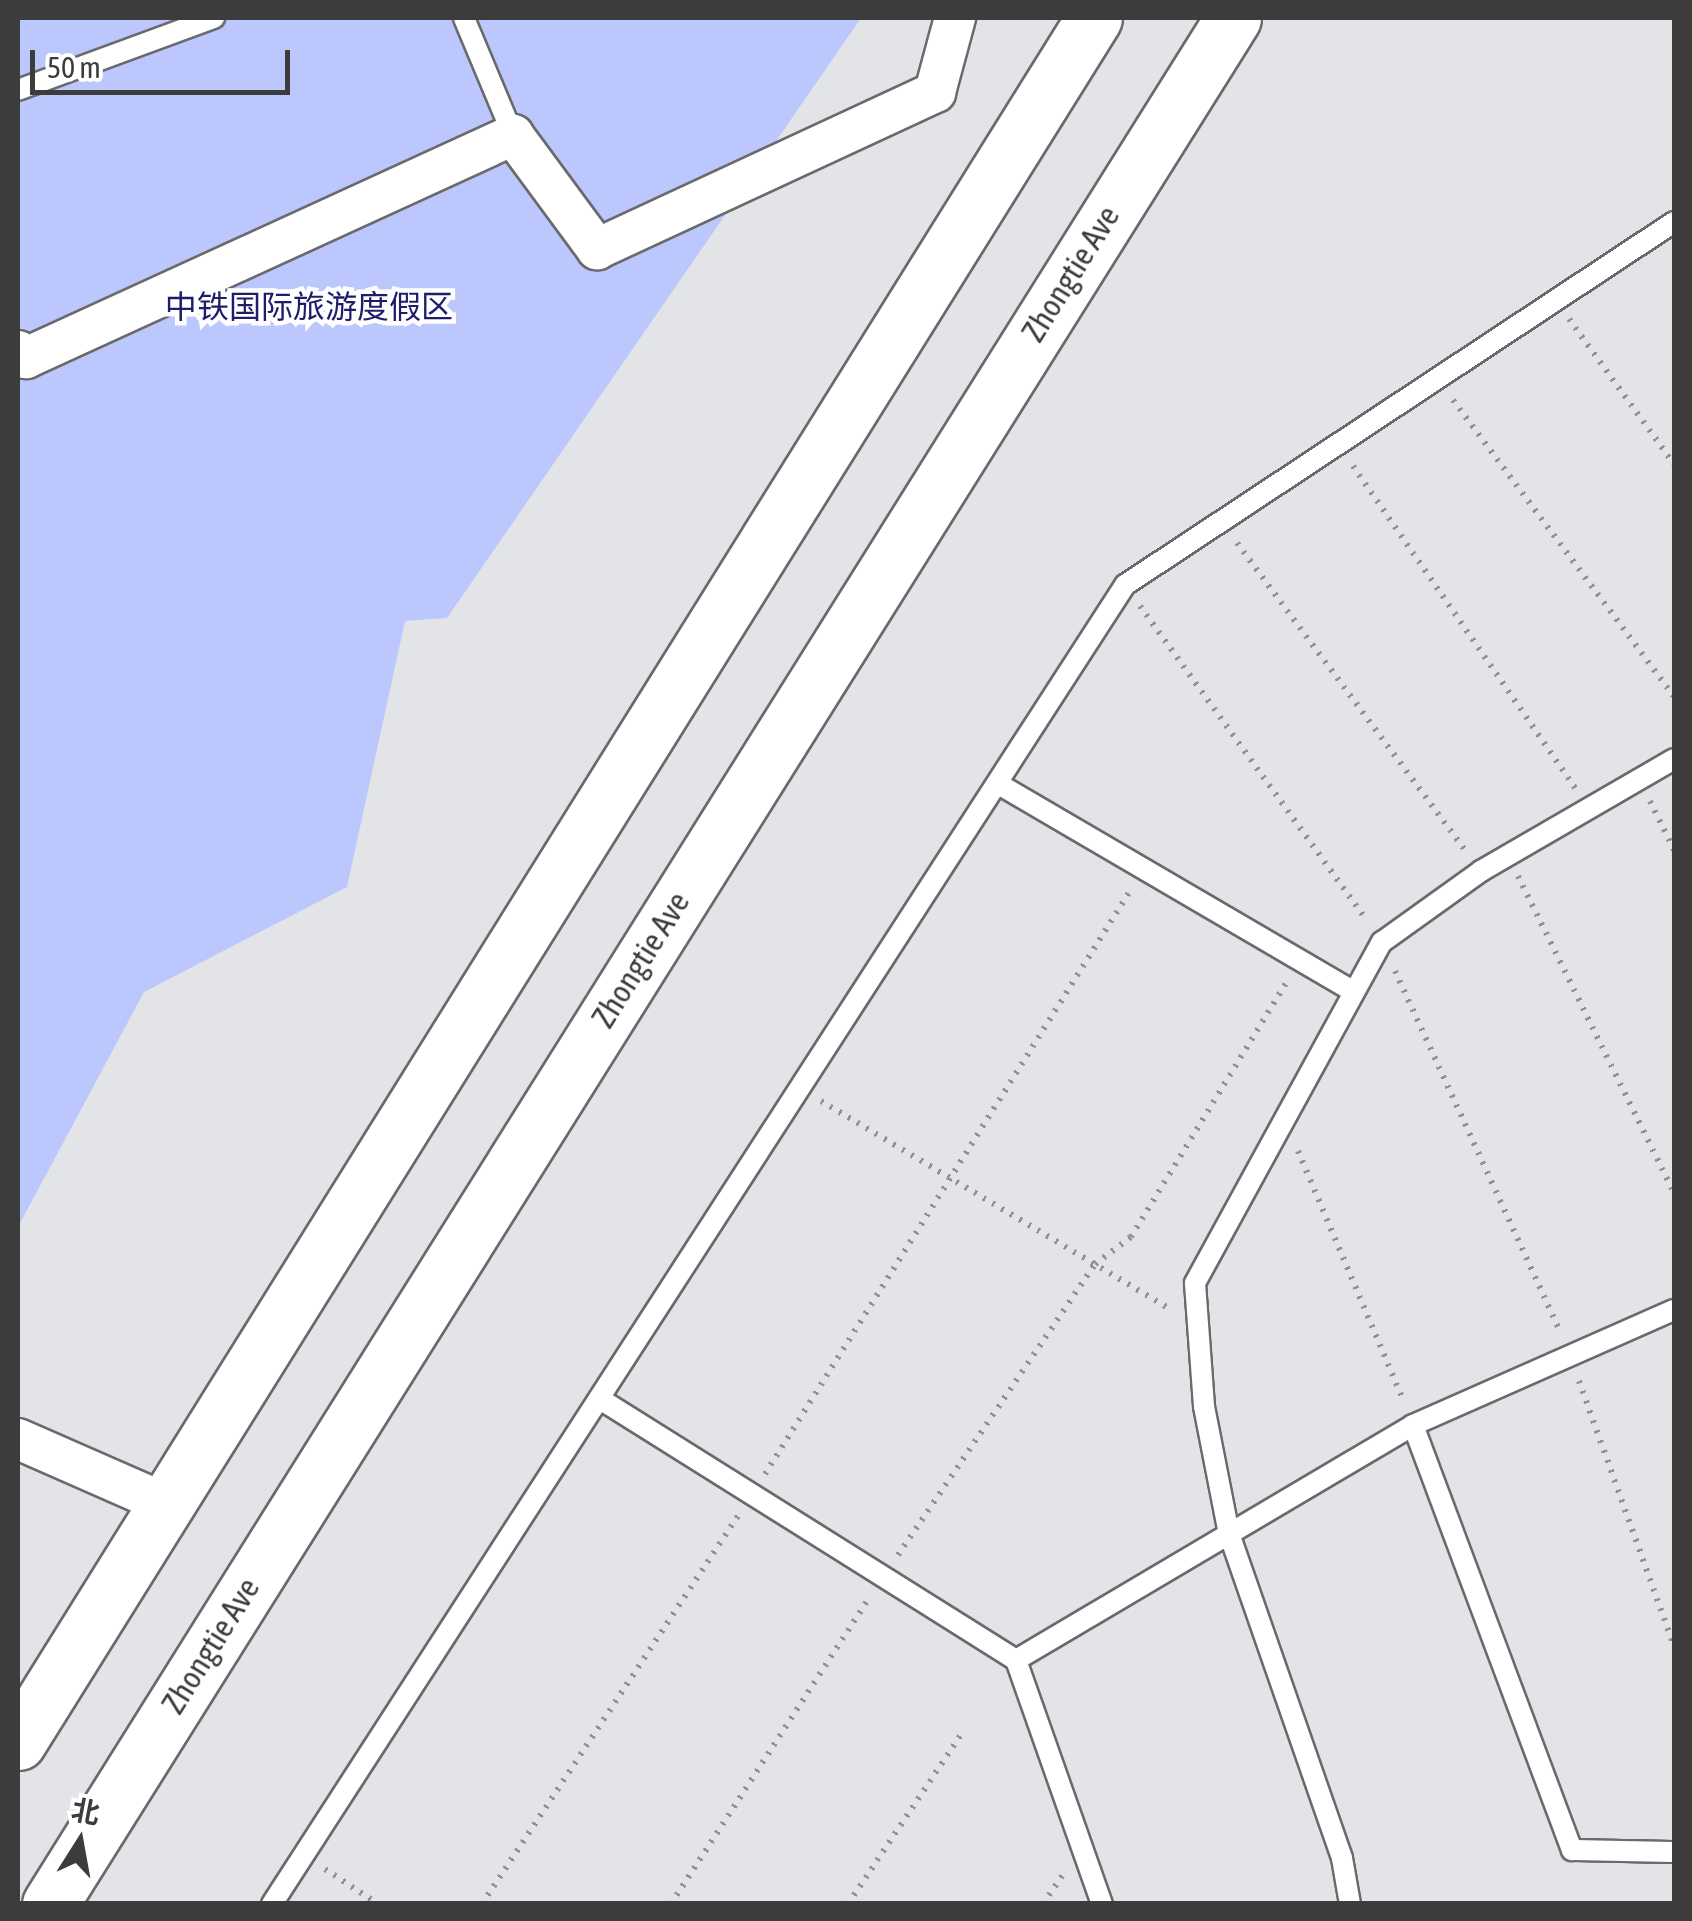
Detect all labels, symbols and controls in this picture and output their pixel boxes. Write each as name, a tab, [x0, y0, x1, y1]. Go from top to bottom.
scale bar	[35, 30, 295, 92]
text: 50 m	[47, 50, 101, 84]
street label: Zhongtie Ave	[1014, 199, 1128, 349]
park label: 中铁国际旅游度假区	[165, 288, 453, 326]
street label: Zhongtie Ave	[584, 885, 698, 1035]
street label: Zhongtie Ave	[154, 1571, 268, 1721]
north arrow	[30, 1791, 130, 1891]
text: 北	[69, 1793, 103, 1830]

